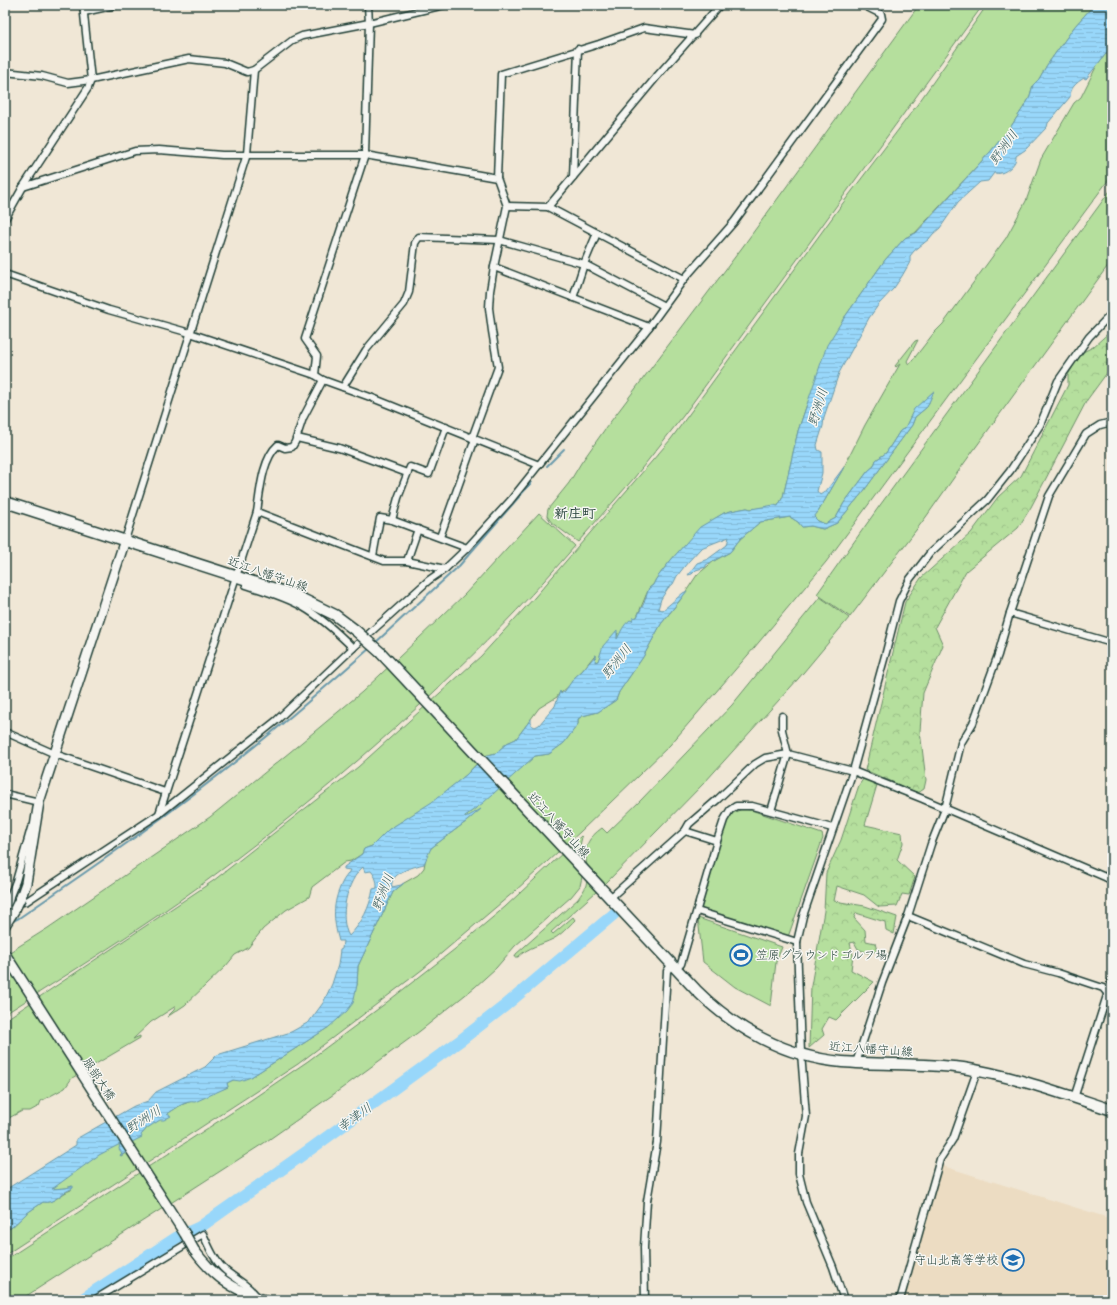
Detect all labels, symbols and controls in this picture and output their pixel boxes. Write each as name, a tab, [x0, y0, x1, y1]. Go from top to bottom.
water label: 野洲川	[985, 127, 1023, 169]
water label: 野洲川	[804, 386, 832, 429]
district label: 新庄町	[554, 504, 596, 524]
street label: 近江八幡守山線	[225, 553, 310, 596]
water label: 野洲川	[598, 641, 636, 682]
street label: 近江八幡守山線	[524, 789, 594, 862]
water label: 野洲川	[368, 871, 398, 914]
sports icon: 笠原グラウンドゴルフ場	[728, 942, 754, 968]
place label: 笠原グラウンドゴルフ場	[756, 947, 888, 964]
street label: 近江八幡守山線	[828, 1038, 913, 1061]
street label: 服部大橋	[78, 1055, 119, 1104]
water label: 幸津川	[334, 1099, 376, 1137]
water label: 野洲川	[122, 1102, 165, 1138]
school or university icon: 守山北高等学校	[1000, 1247, 1026, 1273]
place label: 守山北高等学校	[914, 1252, 998, 1269]

